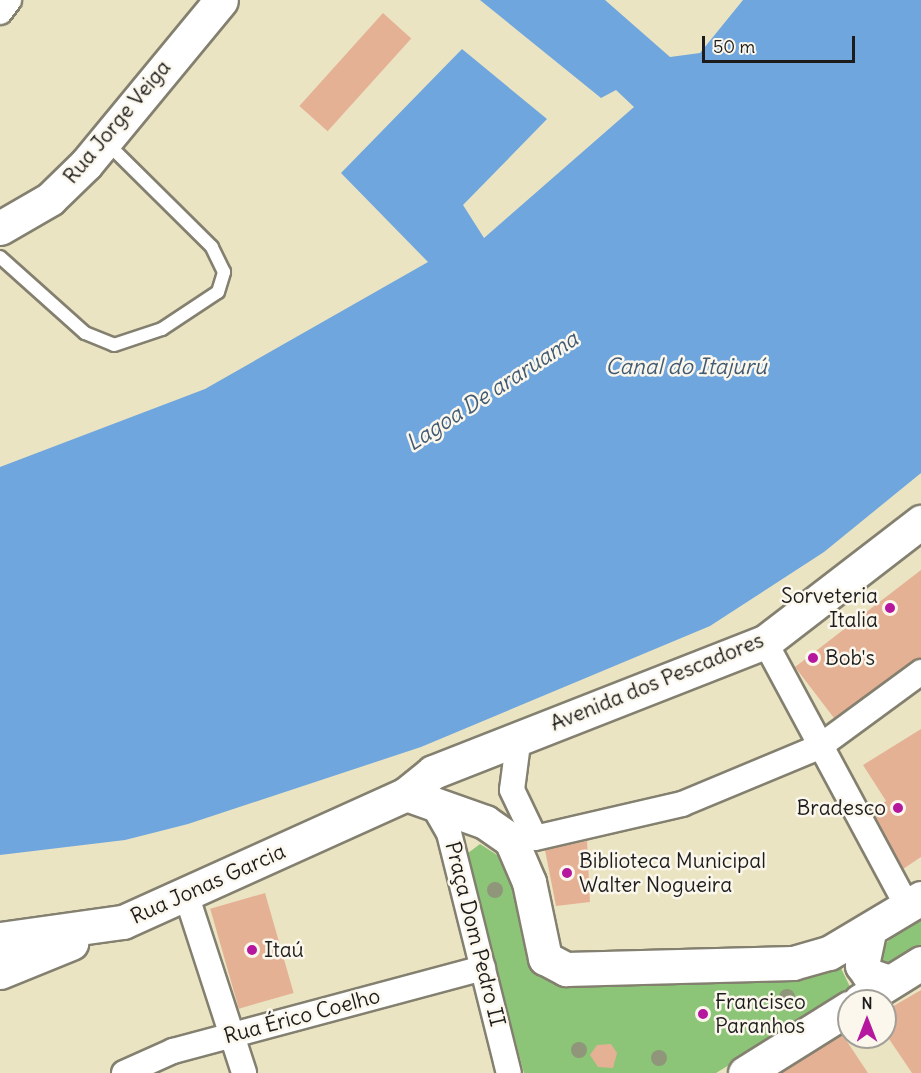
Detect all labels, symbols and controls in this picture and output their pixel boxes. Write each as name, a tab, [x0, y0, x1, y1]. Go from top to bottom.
scale bar	[705, 24, 858, 62]
text: 50 m	[713, 35, 755, 58]
street label: Rua Jorge Veiga	[58, 55, 176, 189]
water label: Lagoa De araruama	[401, 326, 583, 456]
water label: Canal do Itajurú	[605, 354, 767, 380]
place label: Sorveteria Italia	[781, 583, 878, 633]
marker: Sorveteria Italia	[883, 601, 897, 615]
street label: Avenida dos Pescadores	[547, 628, 767, 736]
place label: Bob's	[825, 645, 875, 671]
marker: Bob's	[806, 651, 820, 665]
place label: Bradesco	[797, 795, 886, 821]
marker: Bradesco	[891, 801, 905, 815]
street label: Rua Jonas Garcia	[127, 839, 289, 929]
street label: Praça Dom Pedro II	[440, 839, 510, 1029]
place label: Biblioteca Municipal Walter Nogueira	[579, 848, 766, 898]
marker: Biblioteca Municipal Walter Nogueira	[560, 866, 574, 880]
place label: Itaú	[264, 937, 304, 963]
marker: Itaú	[245, 943, 259, 957]
street label: Rua Érico Coelho	[221, 983, 383, 1049]
place label: Francisco Paranhos	[715, 989, 806, 1039]
north arrow	[837, 989, 897, 1049]
text: N	[861, 993, 873, 1013]
marker: Francisco Paranhos	[696, 1007, 710, 1021]

